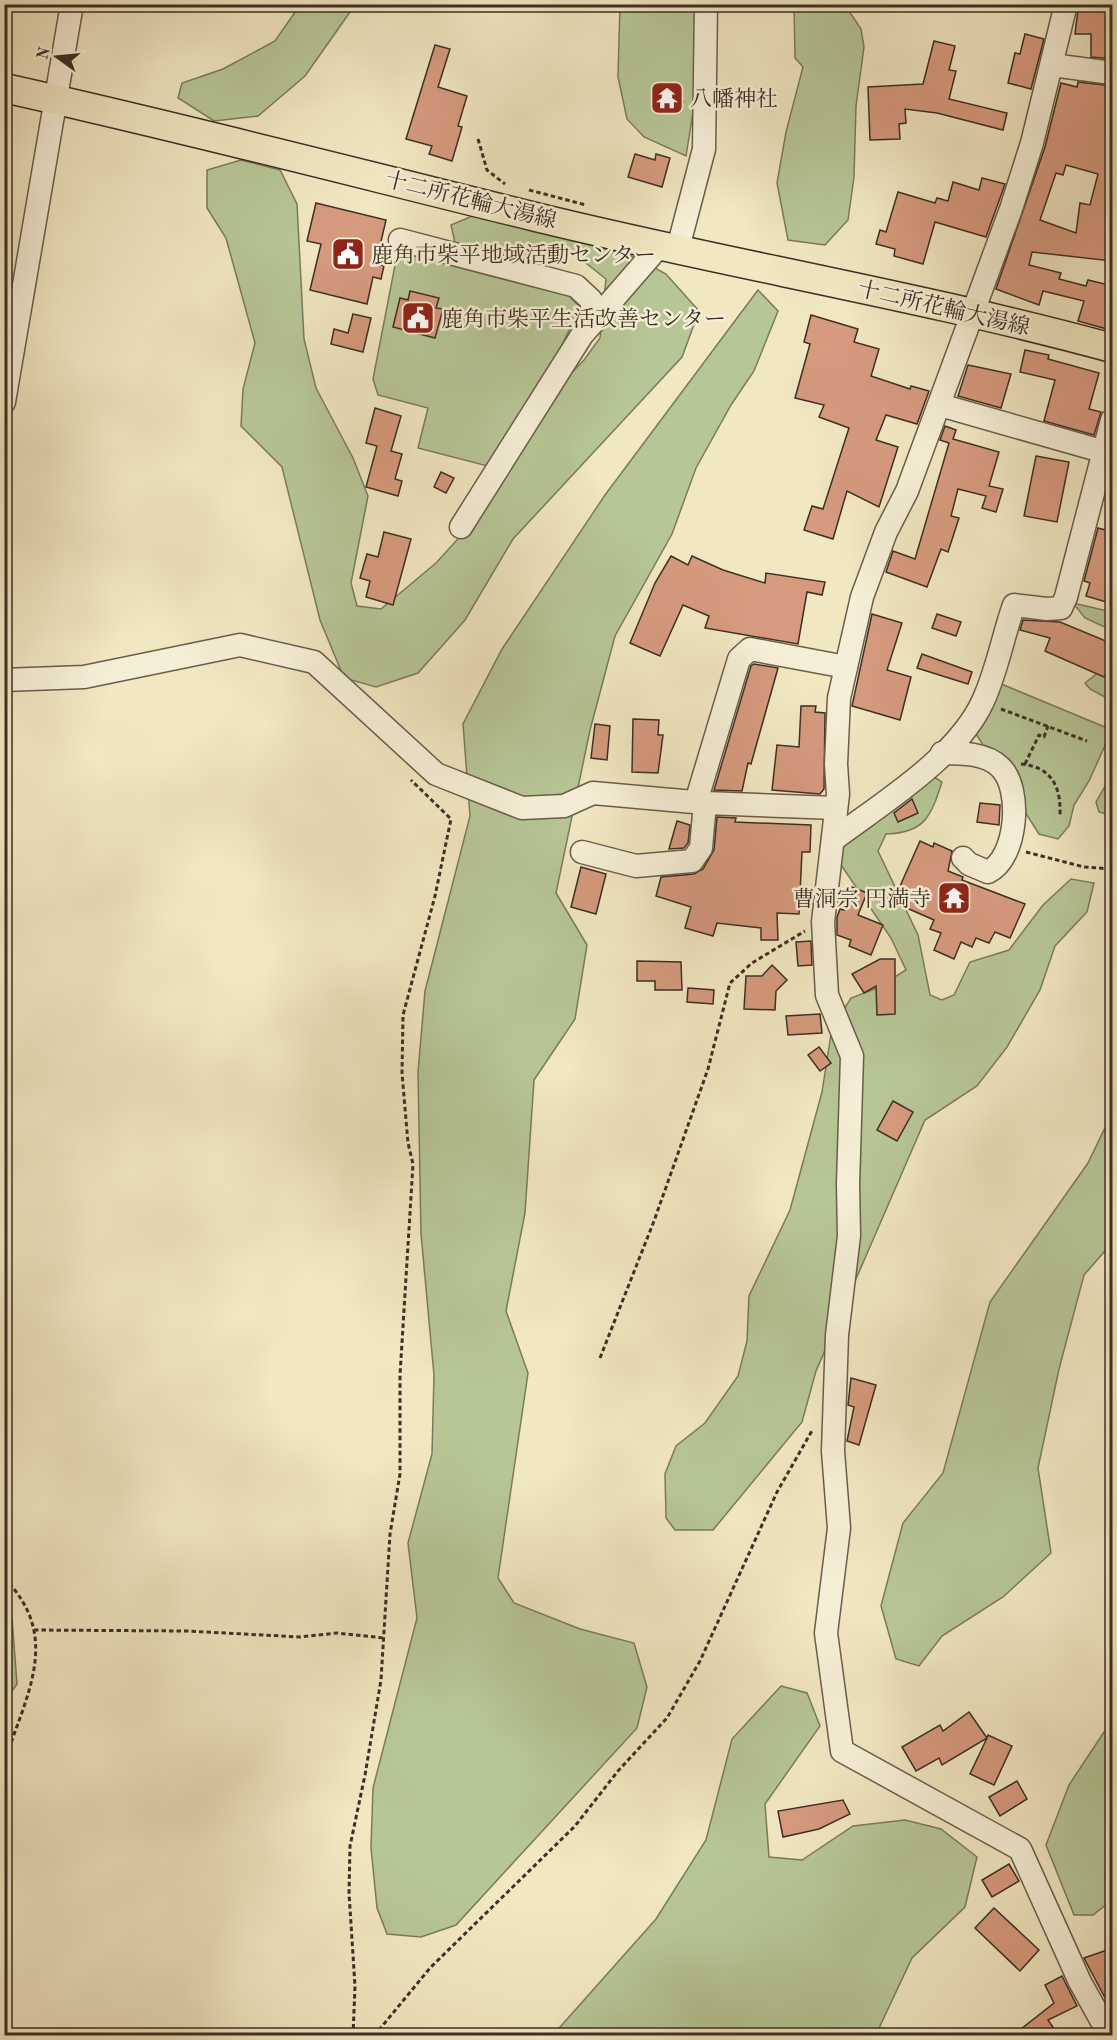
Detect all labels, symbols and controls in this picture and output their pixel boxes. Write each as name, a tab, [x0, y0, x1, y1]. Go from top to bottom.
north arrow	[27, 27, 87, 87]
text: N	[35, 45, 54, 62]
temple icon: 八幡神社	[649, 80, 685, 116]
place label: 八幡神社	[690, 87, 778, 111]
street label: 十二所花輪大湯線	[382, 167, 559, 233]
public building icon: 鹿角市柴平地域活動センター	[330, 236, 366, 272]
place label: 鹿角市柴平地域活動センター	[371, 243, 656, 267]
street label: 十二所花輪大湯線	[855, 276, 1032, 339]
public building icon: 鹿角市柴平生活改善センター	[400, 300, 436, 336]
place label: 鹿角市柴平生活改善センター	[441, 307, 726, 331]
temple icon: 曹洞宗 円満寺	[936, 880, 972, 916]
place label: 曹洞宗 円満寺	[793, 887, 931, 911]

